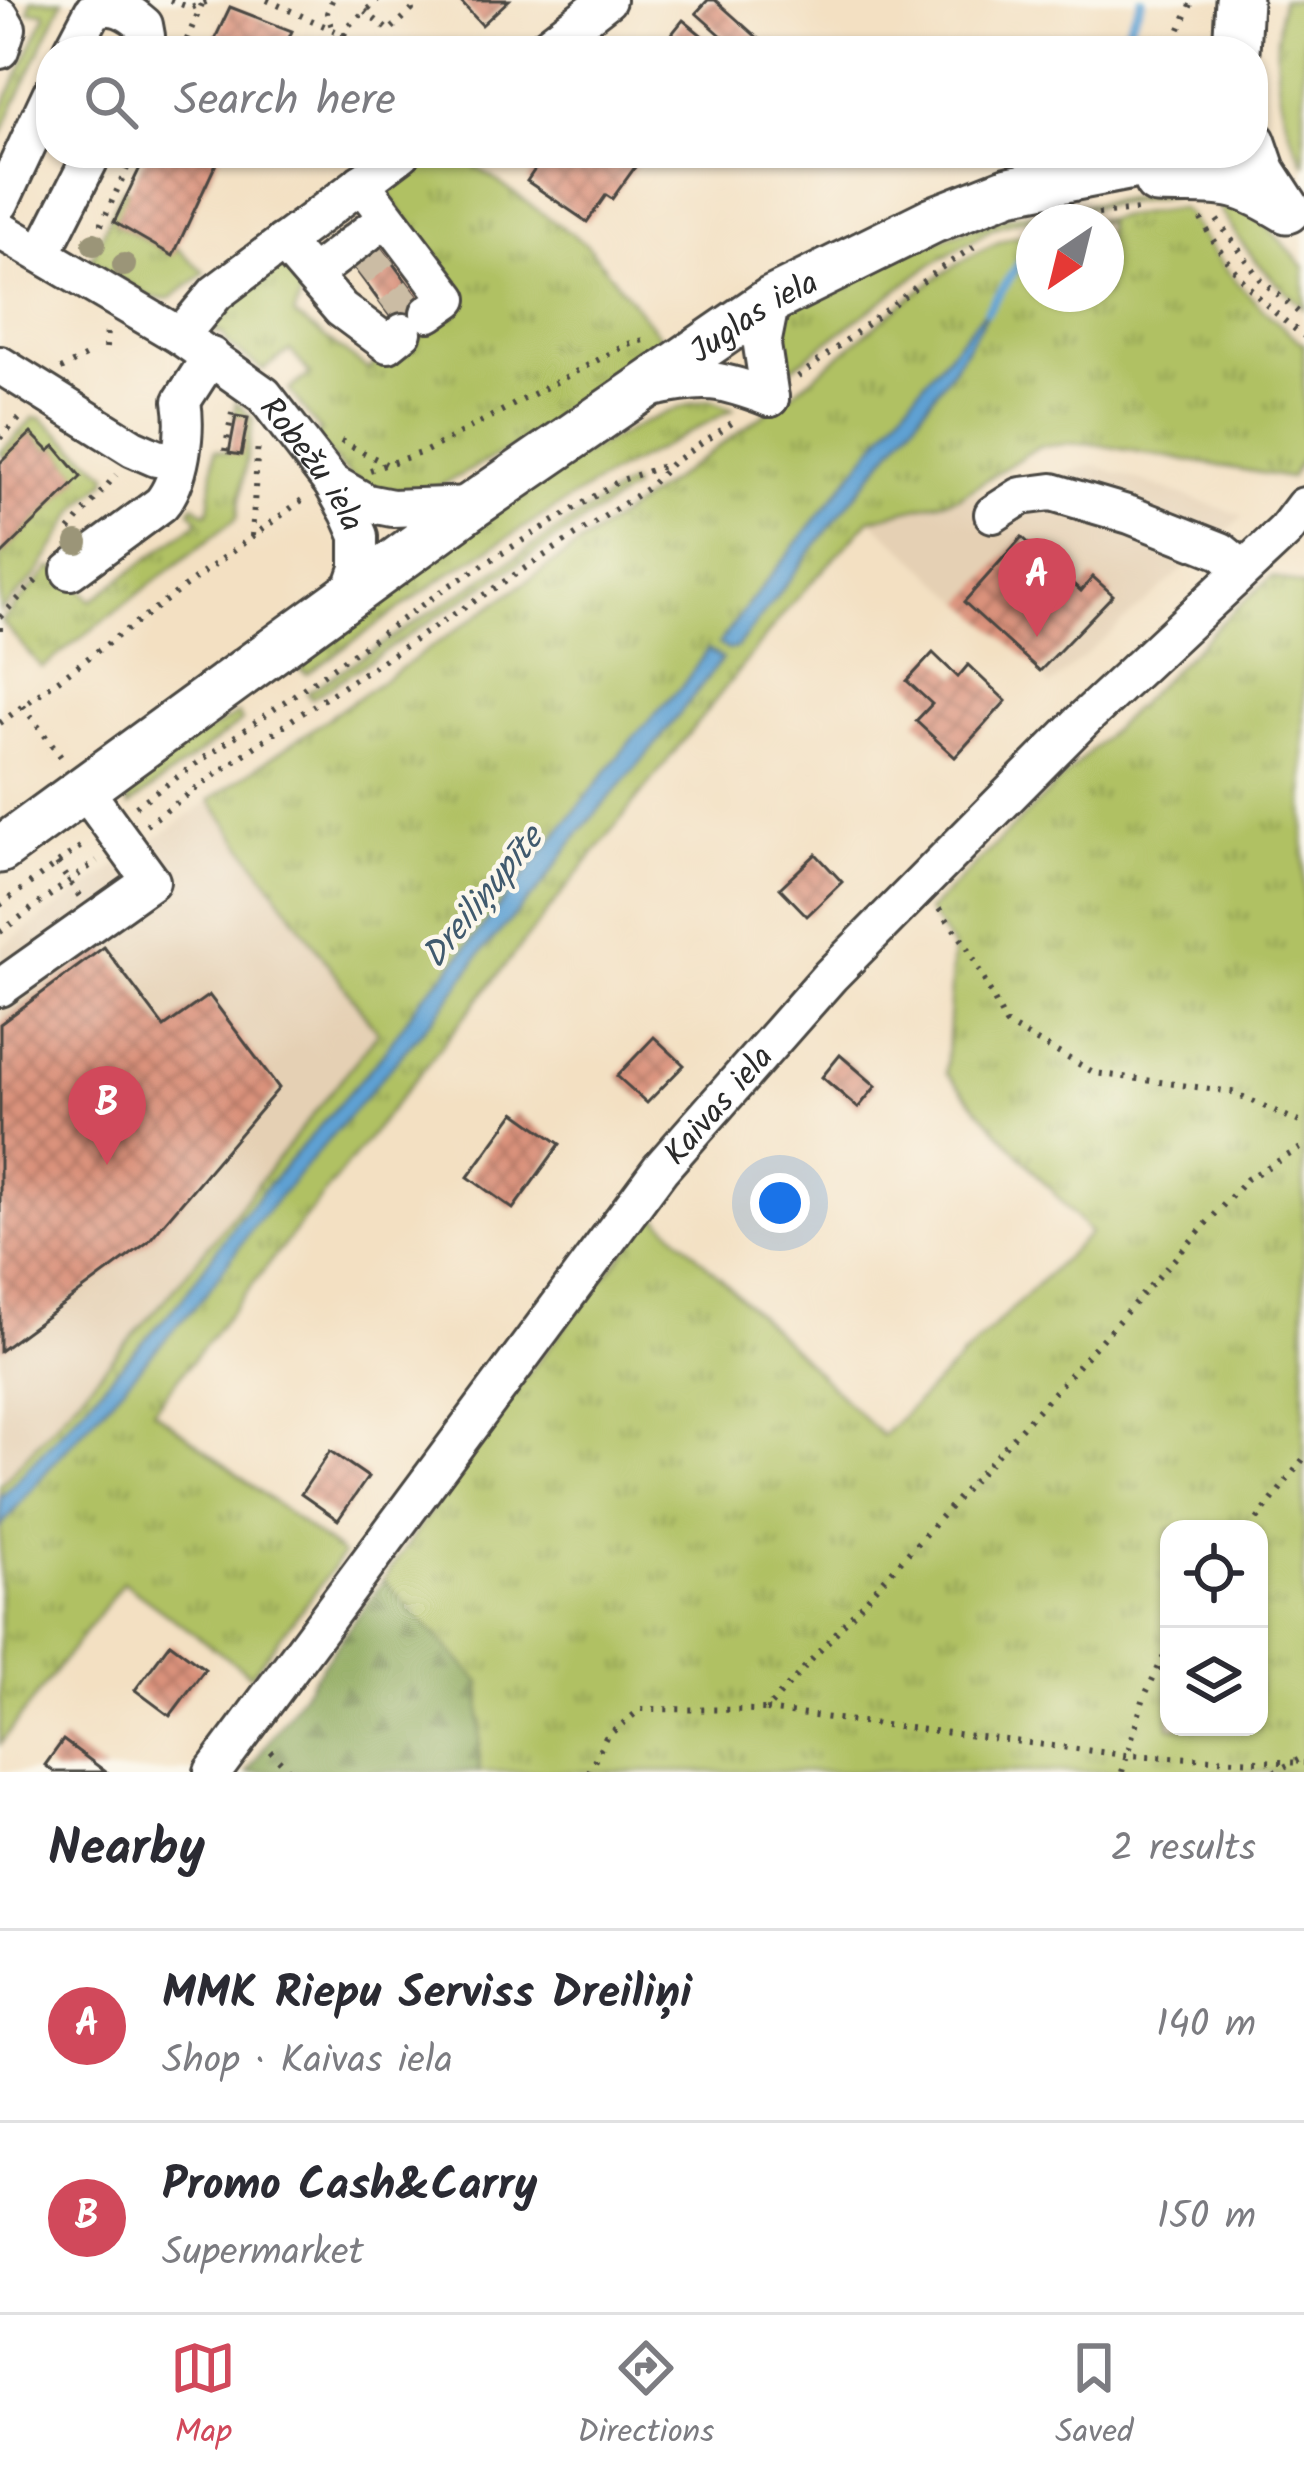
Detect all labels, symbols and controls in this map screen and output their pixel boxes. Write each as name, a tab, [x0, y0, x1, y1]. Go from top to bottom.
search box	[36, 36, 1268, 168]
text: Search here	[174, 66, 396, 138]
icon: search	[78, 69, 144, 135]
north arrow	[1016, 204, 1124, 312]
street label: Juglas iela	[679, 258, 828, 379]
street label: Robežu iela	[244, 386, 377, 540]
pin: A	[998, 538, 1076, 637]
water label: Dreiliņupīte	[408, 811, 562, 982]
street label: Kaivas iela	[652, 1034, 788, 1179]
pin: B	[68, 1066, 146, 1165]
your location	[750, 1173, 810, 1233]
map controls	[1160, 1520, 1268, 1736]
button: locate	[1160, 1520, 1268, 1628]
button: layers	[1160, 1628, 1268, 1736]
text: Nearby	[48, 1810, 205, 1891]
text: 2 results	[1111, 1819, 1256, 1881]
text: MMK Riepu Serviss Dreiliņi	[162, 1959, 692, 2031]
text: A	[75, 1995, 99, 2057]
text: 140 m	[1156, 1995, 1256, 2057]
text: Shop · Kaivas iela	[162, 2031, 453, 2093]
text: Promo Cash&Carry	[162, 2151, 537, 2223]
text: B	[75, 2187, 99, 2249]
text: 150 m	[1157, 2187, 1256, 2249]
text: Supermarket	[162, 2223, 364, 2285]
tab: Map	[170, 2335, 236, 2460]
tab: Directions	[577, 2335, 714, 2460]
tab: Saved	[1055, 2335, 1134, 2460]

